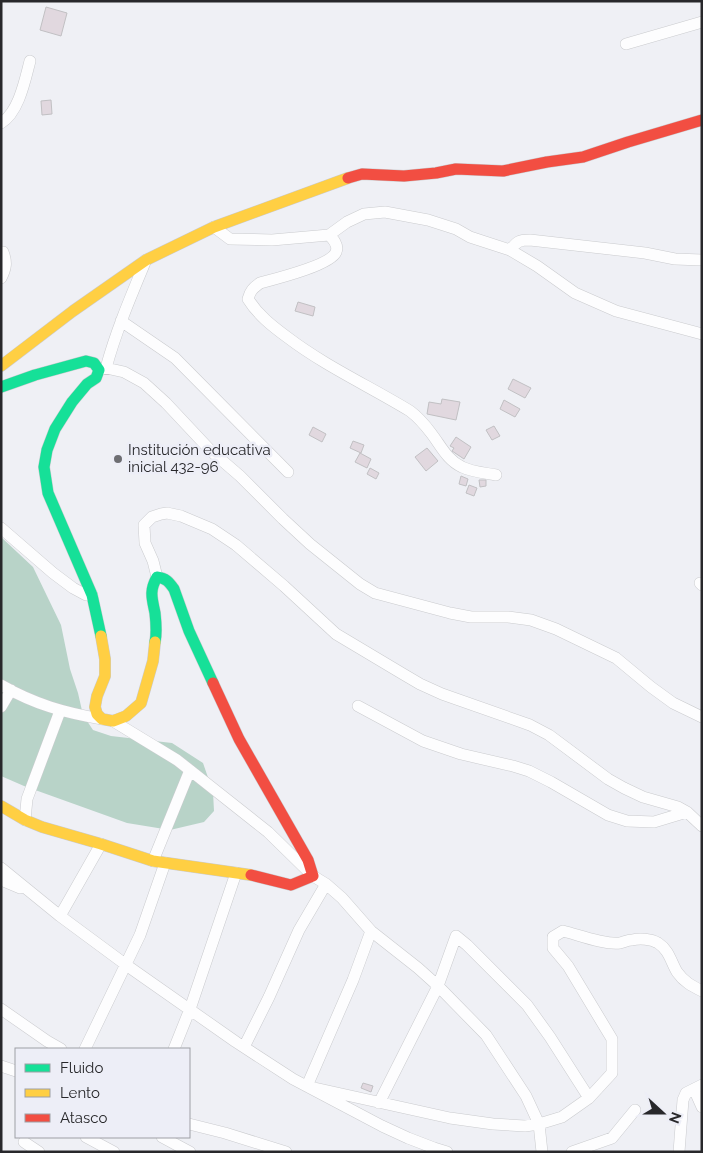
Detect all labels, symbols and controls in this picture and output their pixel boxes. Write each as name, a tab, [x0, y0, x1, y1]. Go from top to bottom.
place label: Institución educativa inicial 432-96	[128, 441, 271, 476]
marker: Institución educativa inicial 432-96	[112, 453, 124, 465]
legend	[15, 1048, 190, 1138]
text: Fluido	[60, 1059, 103, 1077]
text: Lento	[60, 1084, 100, 1102]
north arrow	[638, 1088, 688, 1138]
text: Atasco	[60, 1109, 107, 1127]
text: N	[666, 1110, 685, 1126]

